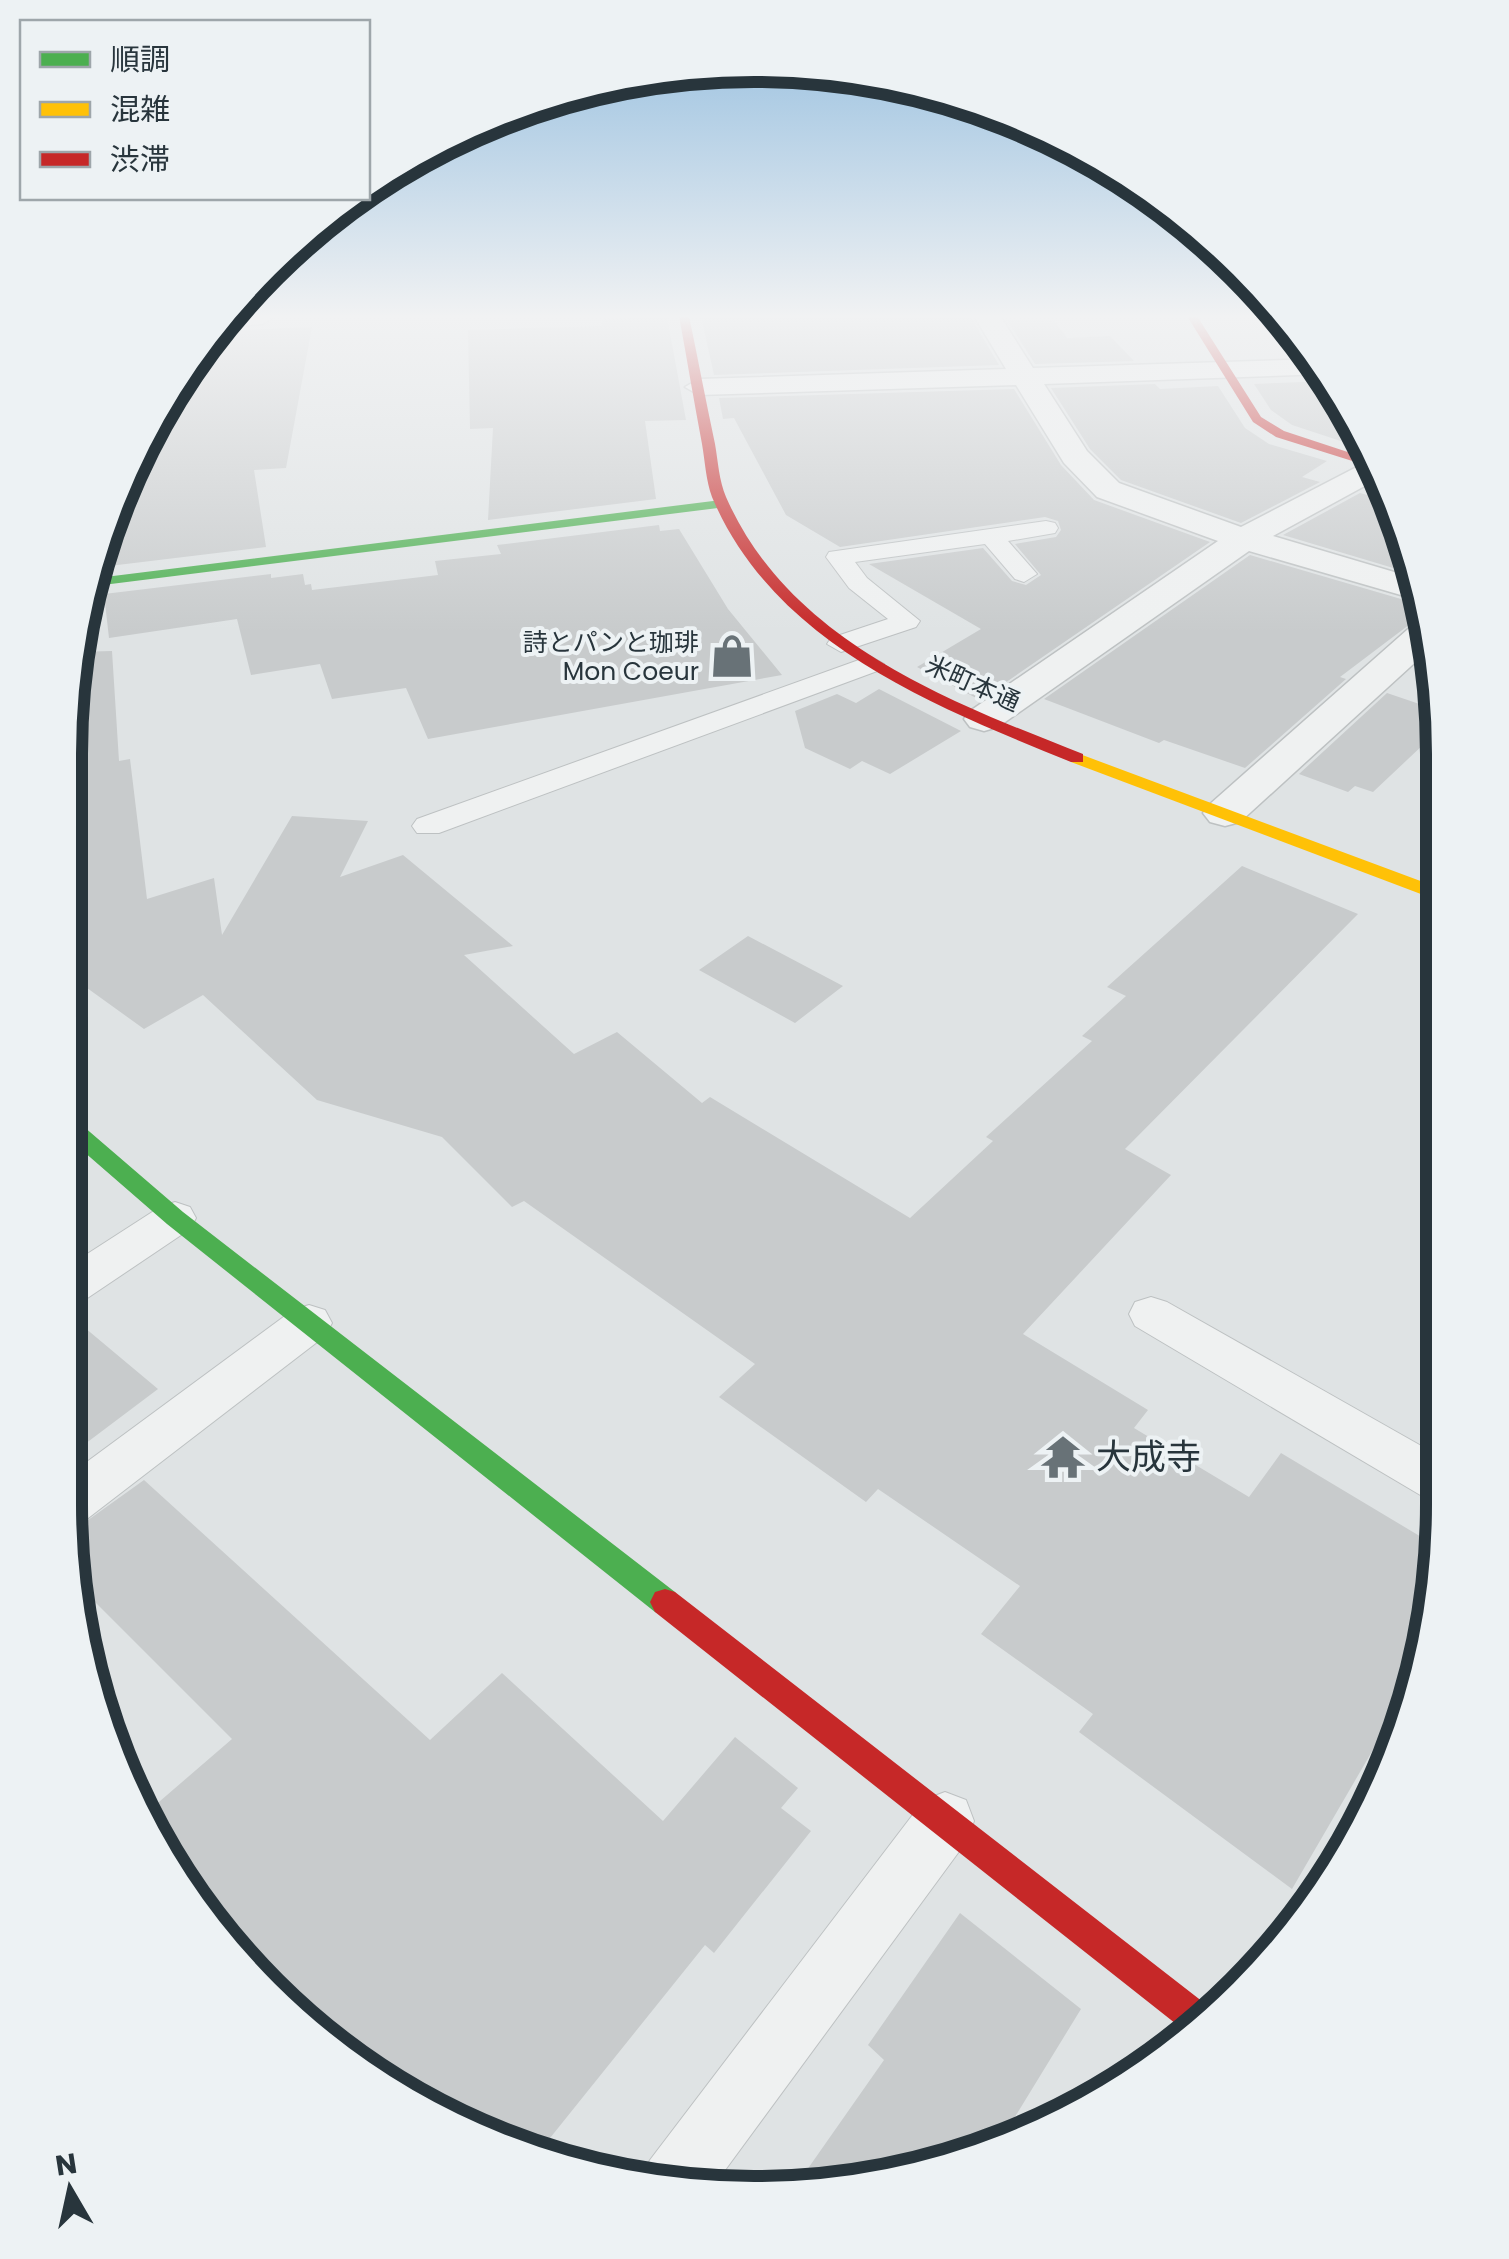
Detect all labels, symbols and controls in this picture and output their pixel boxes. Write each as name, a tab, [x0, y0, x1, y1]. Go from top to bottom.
legend	[20, 20, 370, 200]
text: 順調	[110, 38, 170, 81]
text: 混雑	[110, 88, 170, 131]
text: 渋滞	[110, 138, 170, 181]
place label: 詩とパンと珈琲 Mon Coeur	[523, 625, 699, 689]
shop icon: 詩とパンと珈琲 Mon Coeur	[708, 632, 756, 680]
street label: 米町本通	[920, 647, 1026, 720]
place label: 大成寺	[1096, 1432, 1201, 1481]
temple icon: 大成寺	[1039, 1433, 1087, 1481]
north arrow	[20, 2139, 120, 2239]
text: N	[53, 2144, 80, 2186]

